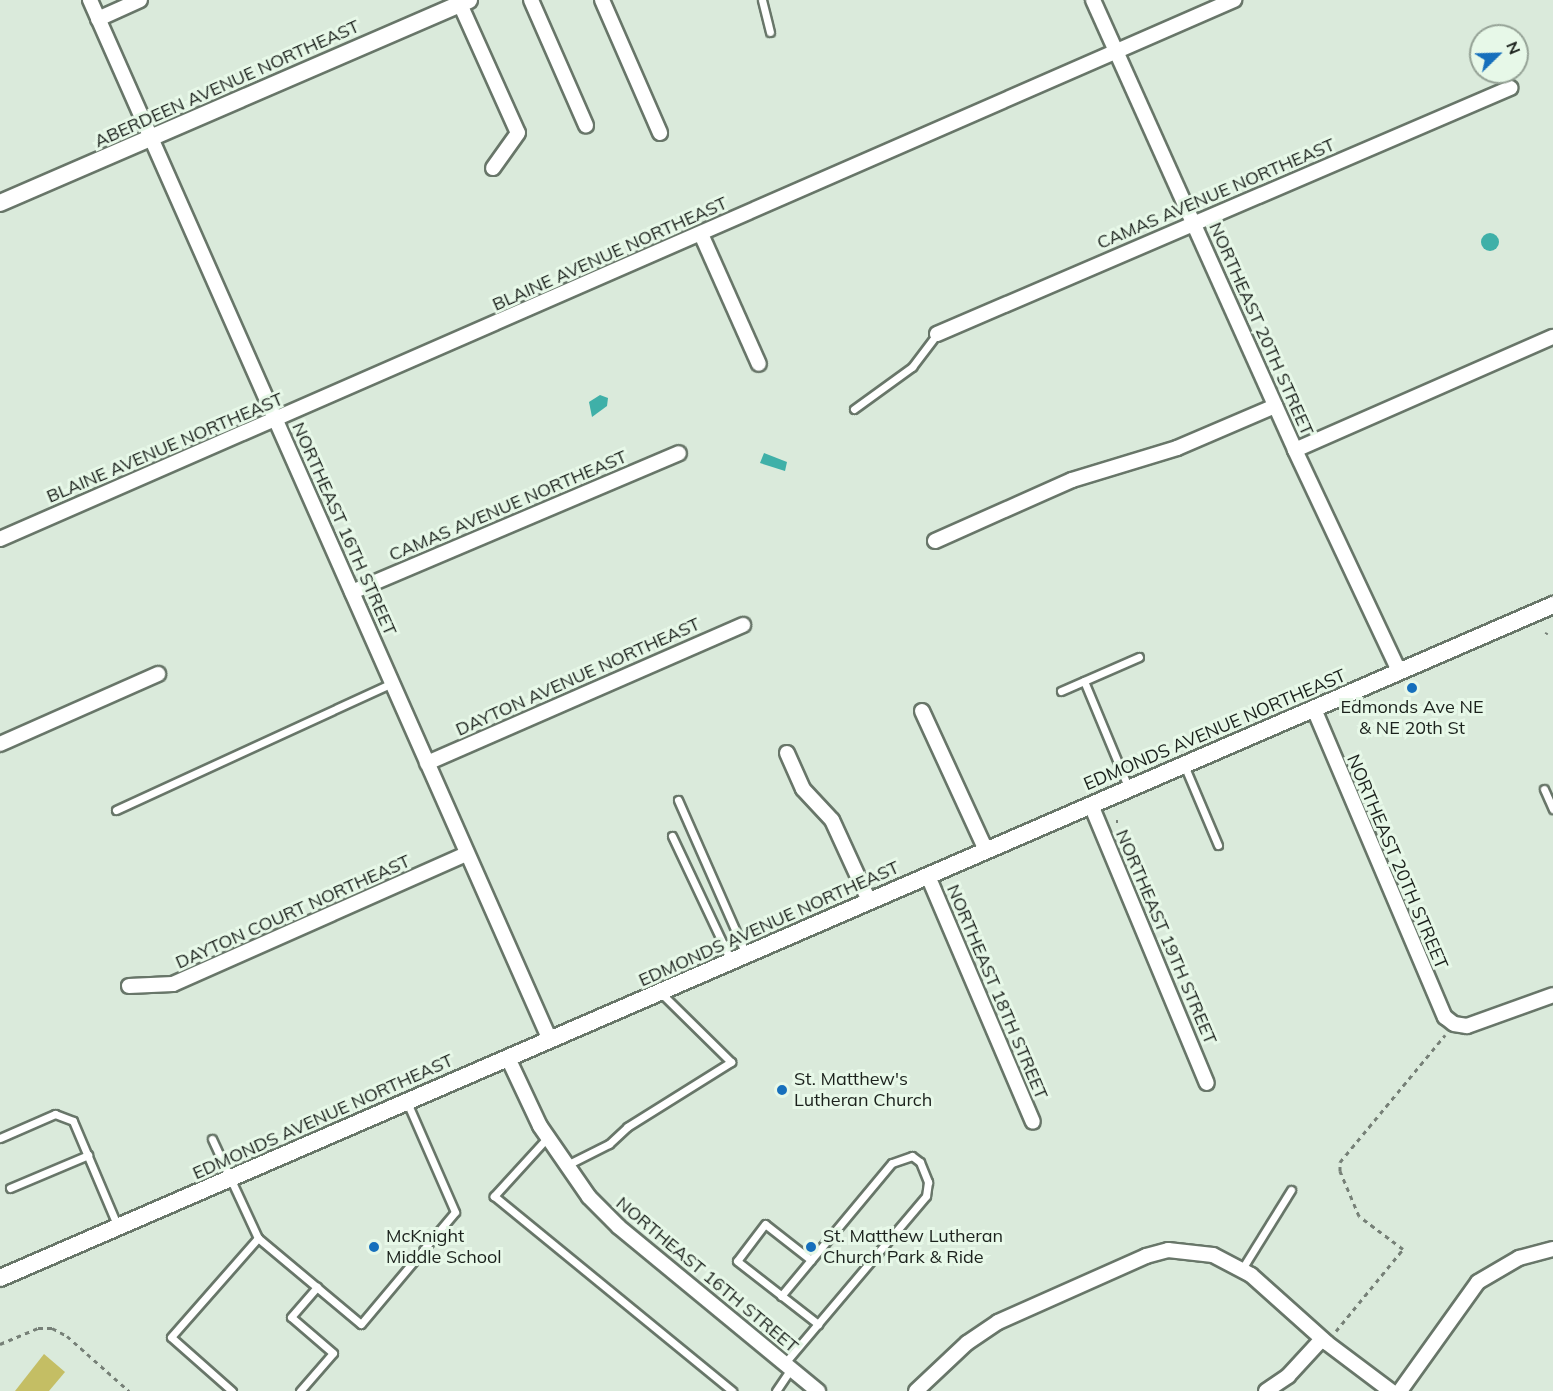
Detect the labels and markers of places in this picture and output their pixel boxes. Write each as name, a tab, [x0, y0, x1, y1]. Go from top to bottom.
marker: Edmonds Ave NE & NE 20th St	[1405, 681, 1419, 695]
place label: Edmonds Ave NE & NE 20th St	[1340, 697, 1484, 740]
place label: St. Matthew's Lutheran Church	[794, 1069, 932, 1112]
marker: St. Matthew's Lutheran Church	[775, 1083, 789, 1097]
place label: McKnight Middle School	[386, 1226, 502, 1268]
place label: St. Matthew Lutheran Church Park & Ride	[823, 1226, 1003, 1268]
marker: McKnight Middle School	[367, 1240, 381, 1254]
marker: St. Matthew Lutheran Church Park & Ride	[804, 1240, 818, 1254]

